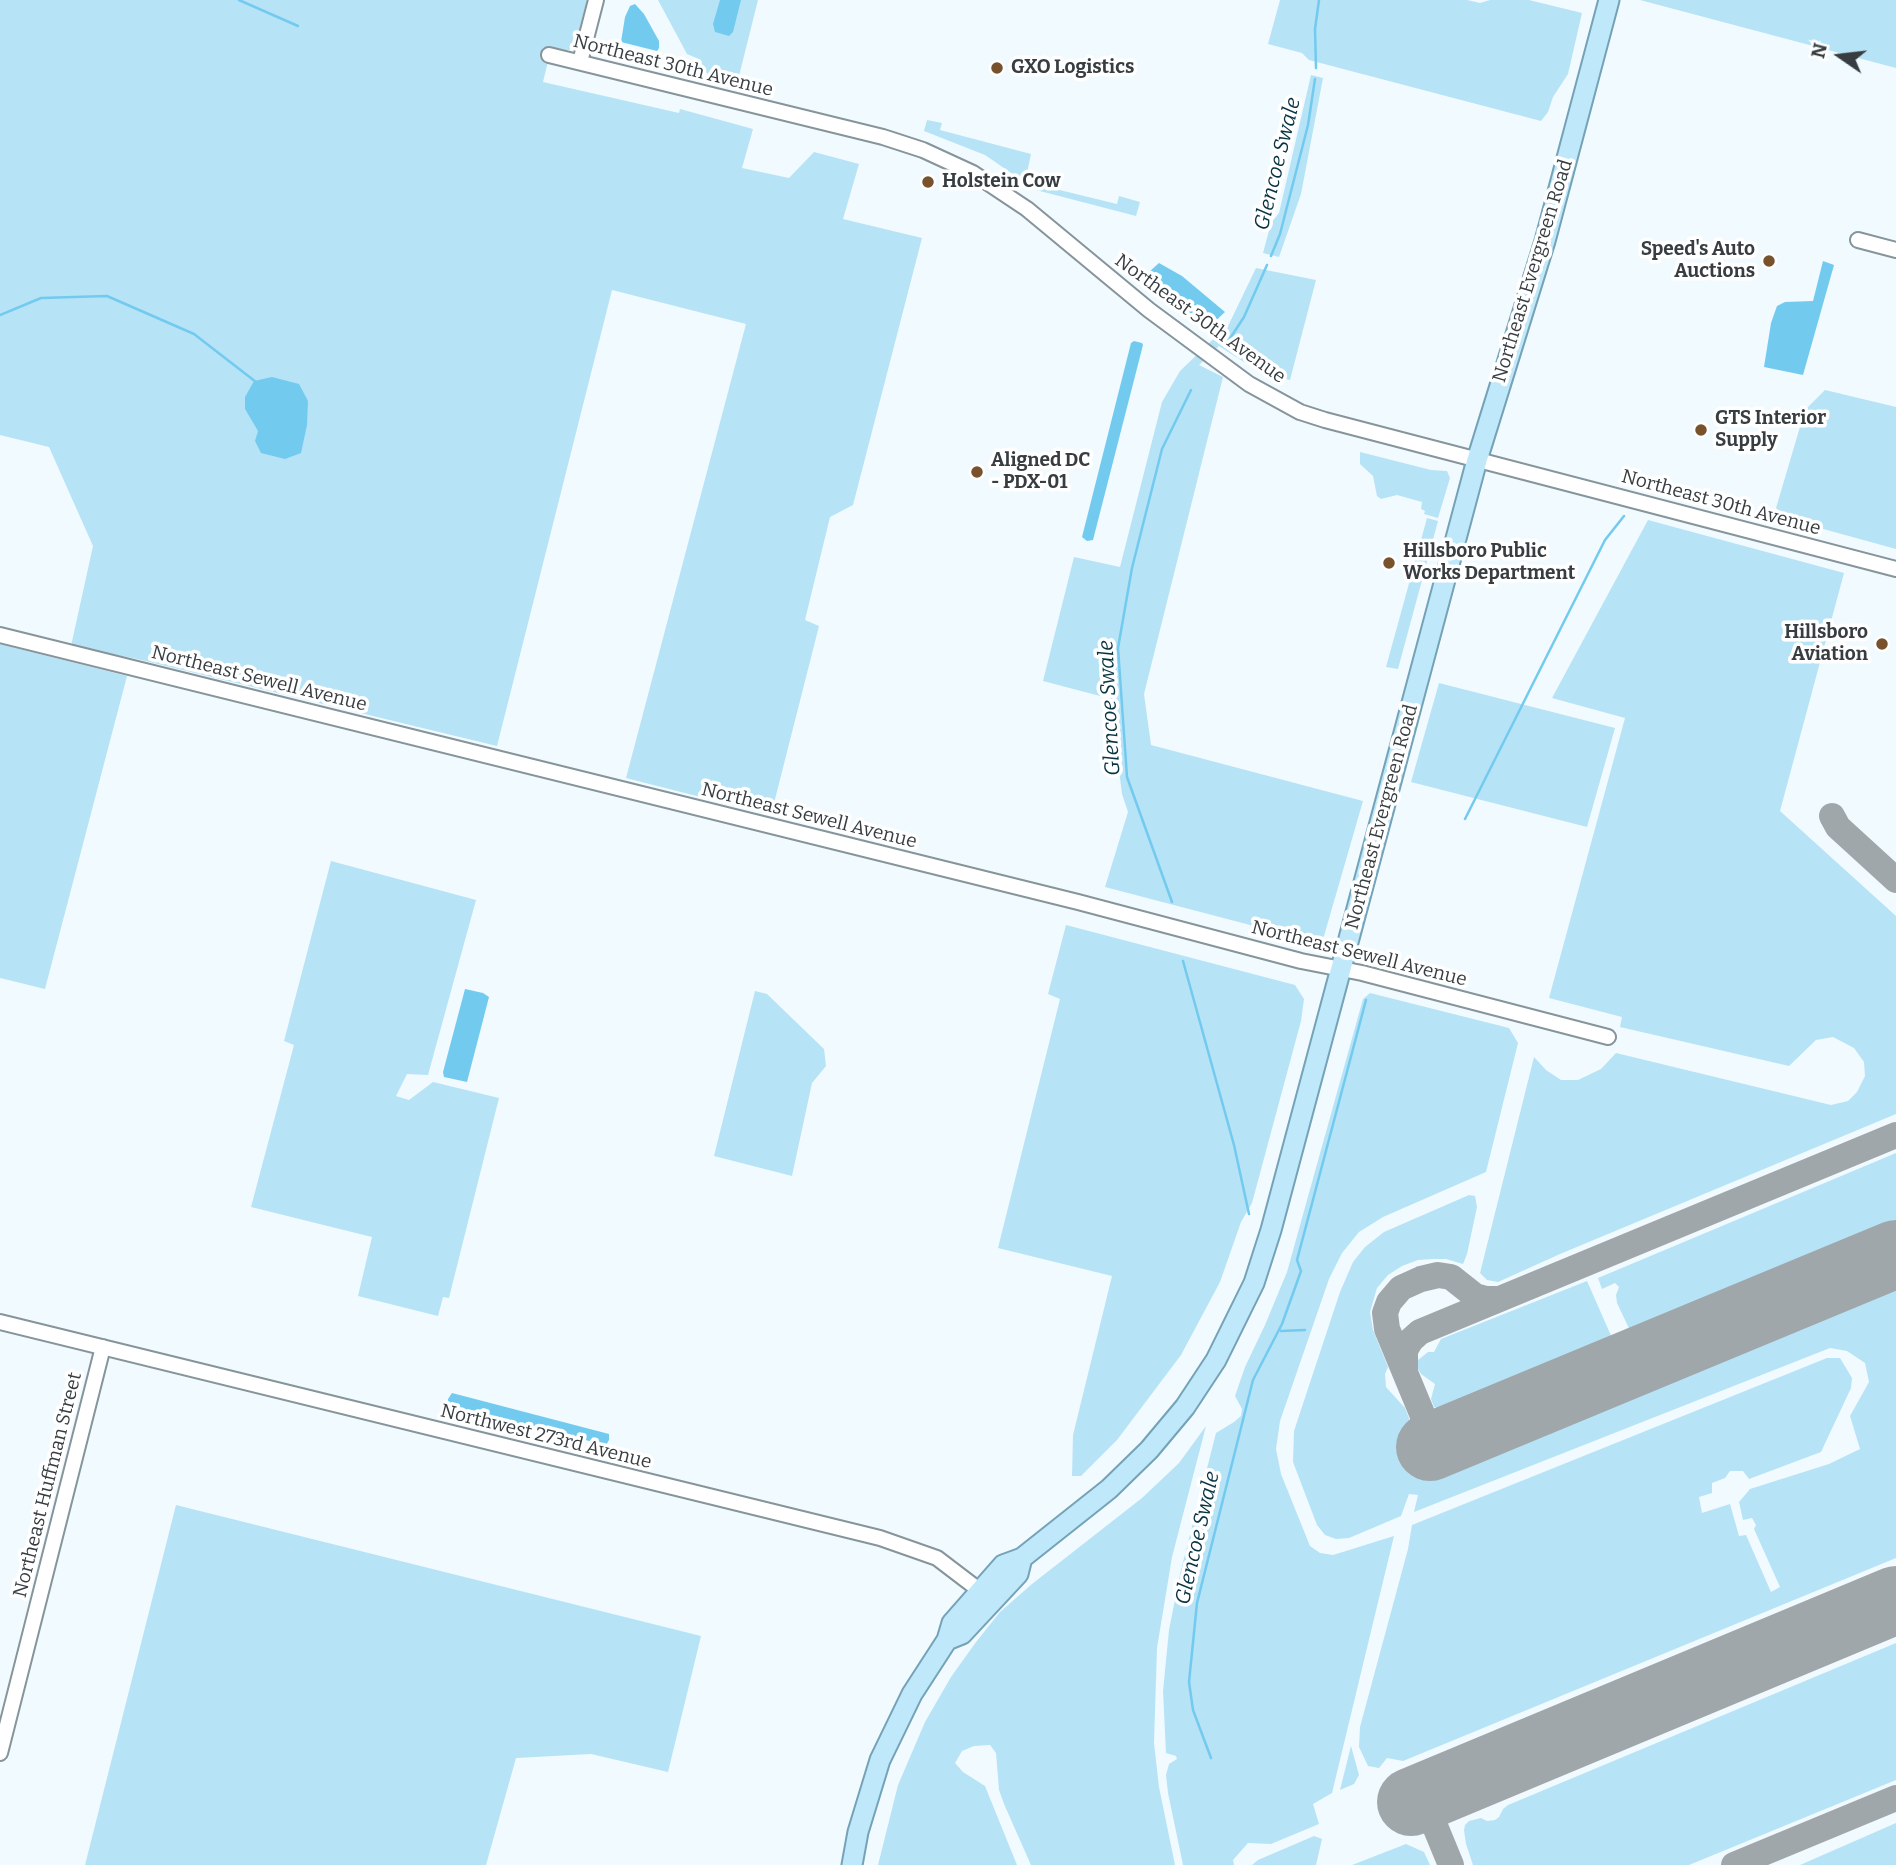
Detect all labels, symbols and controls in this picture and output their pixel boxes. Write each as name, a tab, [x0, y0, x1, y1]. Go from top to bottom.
north arrow	[1805, 21, 1875, 91]
street label: Northeast 30th Avenue	[571, 30, 775, 102]
text: N	[1806, 41, 1832, 61]
place label: GXO Logistics	[1011, 57, 1134, 79]
marker: GXO Logistics	[989, 60, 1005, 76]
water label: Glencoe Swale	[1249, 95, 1307, 233]
street label: Northeast Evergreen Road	[1488, 157, 1578, 385]
place label: Holstein Cow	[942, 171, 1060, 193]
marker: Holstein Cow	[920, 174, 936, 190]
place label: Speed's Auto Auctions	[1641, 239, 1755, 283]
street label: Northeast 30th Avenue	[1110, 249, 1290, 389]
marker: Speed's Auto Auctions	[1761, 253, 1777, 269]
place label: GTS Interior Supply	[1715, 408, 1826, 452]
marker: GTS Interior Supply	[1693, 422, 1709, 438]
place label: Aligned DC - PDX-01	[991, 450, 1090, 494]
marker: Aligned DC - PDX-01	[969, 464, 985, 480]
street label: Northeast 30th Avenue	[1619, 465, 1823, 541]
place label: Hillsboro Public Works Department	[1403, 541, 1575, 585]
marker: Hillsboro Public Works Department	[1381, 555, 1397, 571]
place label: Hillsboro Aviation	[1784, 622, 1868, 666]
marker: Hillsboro Aviation	[1874, 636, 1890, 652]
water label: Glencoe Swale	[1094, 640, 1126, 776]
street label: Northeast Sewell Avenue	[149, 641, 369, 717]
street label: Northeast Evergreen Road	[1341, 702, 1423, 932]
street label: Northeast Sewell Avenue	[699, 778, 919, 854]
street label: Northeast Sewell Avenue	[1249, 916, 1469, 992]
street label: Northeast Huffman Street	[9, 1370, 87, 1600]
street label: Northwest 273rd Avenue	[438, 1400, 654, 1474]
water label: Glencoe Swale	[1170, 1469, 1226, 1607]

